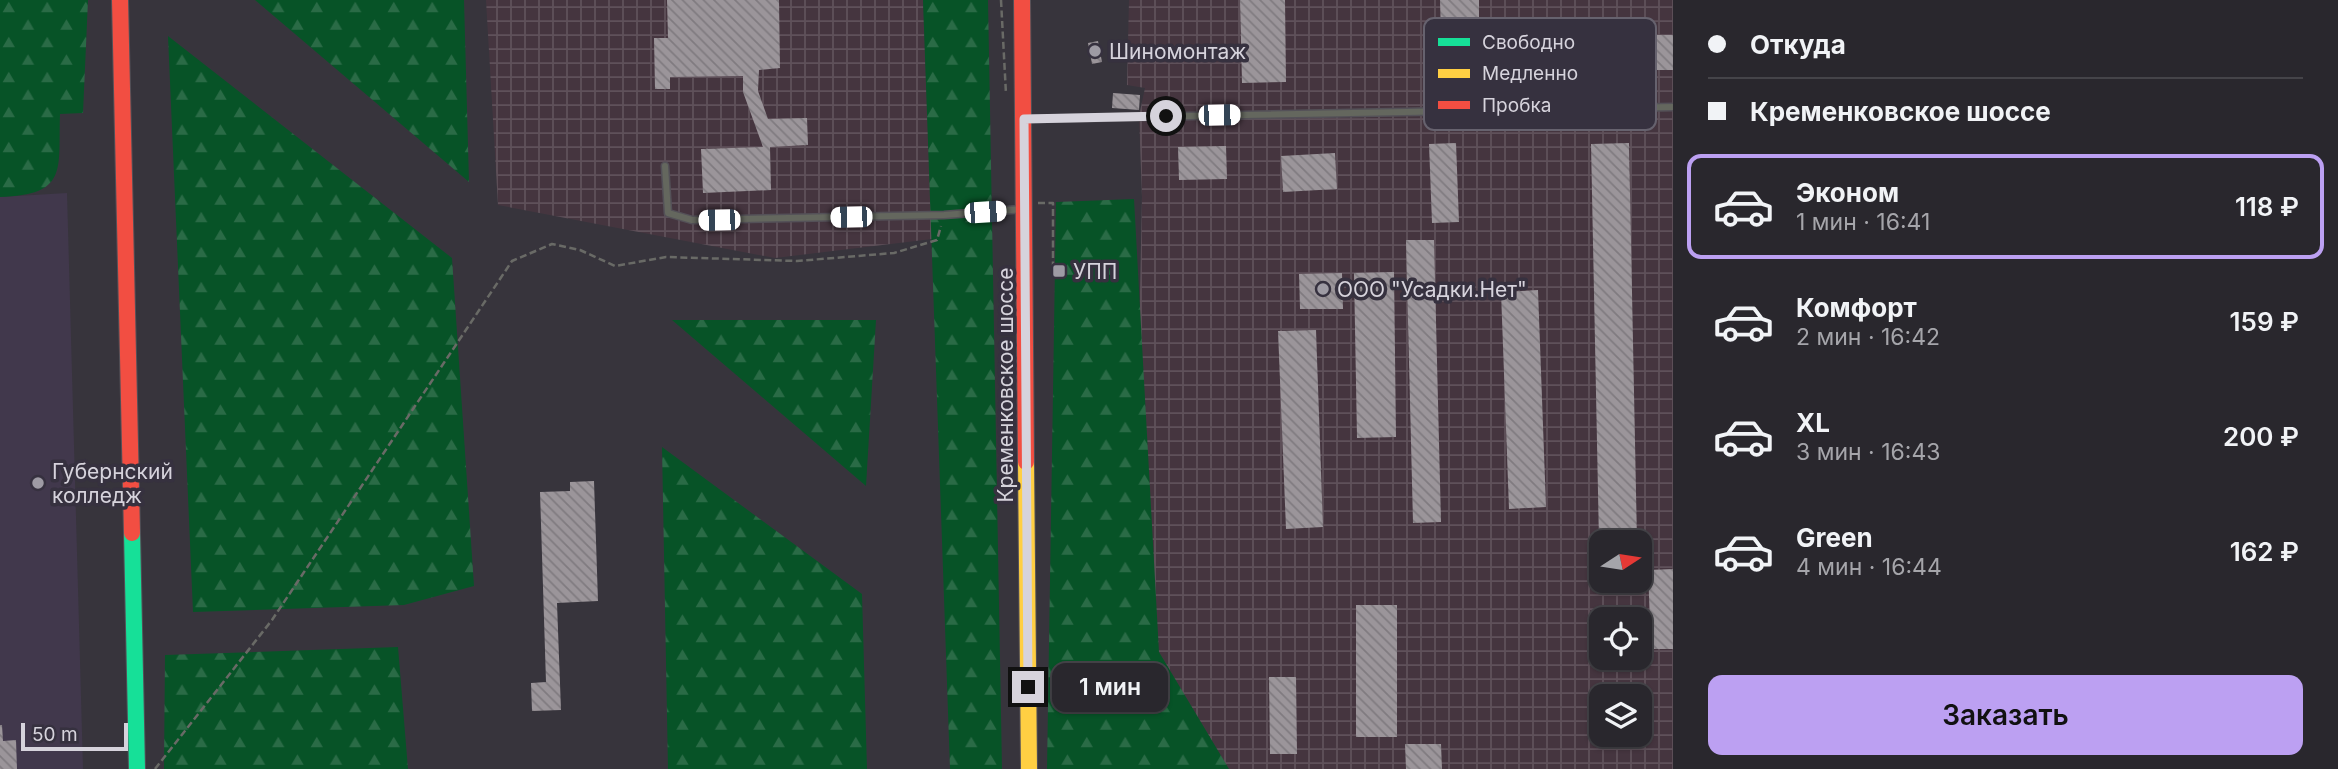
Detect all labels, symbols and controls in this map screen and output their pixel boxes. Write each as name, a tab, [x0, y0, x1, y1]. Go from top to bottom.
legend	[1424, 18, 1656, 130]
text: Откуда	[1750, 29, 1846, 60]
text: Свободно	[1482, 31, 1575, 54]
place label: Шиномонтаж	[1109, 39, 1246, 64]
marker: Шиномонтаж	[1087, 43, 1103, 59]
text: Медленно	[1482, 62, 1578, 85]
text: Пробка	[1482, 94, 1551, 117]
text: Кременковское шоссе	[1750, 96, 2051, 127]
route start	[1150, 100, 1182, 132]
car	[1198, 104, 1241, 126]
icon: car	[1712, 175, 1775, 238]
text: Эконом	[1796, 177, 1899, 208]
text: 118 ₽	[2235, 191, 2299, 222]
car	[964, 200, 1007, 224]
car	[830, 206, 873, 228]
text: 1 мин · 16:41	[1796, 208, 1930, 236]
car	[698, 209, 741, 231]
place label: УПП	[1073, 259, 1117, 284]
marker: УПП	[1051, 263, 1067, 279]
street label: Кременковское шоссе	[993, 267, 1018, 503]
place label: ООО "Усадки.Нет"	[1337, 277, 1527, 302]
marker: ООО "Усадки.Нет"	[1315, 281, 1331, 297]
icon: car	[1712, 290, 1775, 353]
text: Комфорт	[1796, 292, 1917, 323]
text: 159 ₽	[2230, 306, 2299, 337]
text: 2 мин · 16:42	[1796, 323, 1940, 351]
icon: car	[1712, 405, 1775, 468]
text: XL	[1796, 407, 1830, 438]
text: 200 ₽	[2223, 421, 2299, 452]
text: 3 мин · 16:43	[1796, 438, 1940, 466]
place label: Губернский колледж	[52, 459, 173, 508]
marker: Губернский колледж	[30, 475, 46, 491]
icon: car	[1712, 520, 1775, 583]
text: Green	[1796, 522, 1873, 553]
north arrow	[1589, 530, 1652, 593]
map controls	[1589, 530, 1652, 747]
text: 162 ₽	[2230, 536, 2299, 567]
text: 4 мин · 16:44	[1796, 553, 1942, 581]
button: locate	[1589, 607, 1652, 670]
callout: 1 мин	[1052, 662, 1168, 712]
route end	[1012, 671, 1044, 703]
text: 1 мин	[1079, 673, 1141, 701]
button: Заказать	[1708, 675, 2303, 755]
button: layers	[1589, 684, 1652, 747]
scale bar	[21, 720, 128, 752]
text: 50 m	[32, 723, 78, 746]

